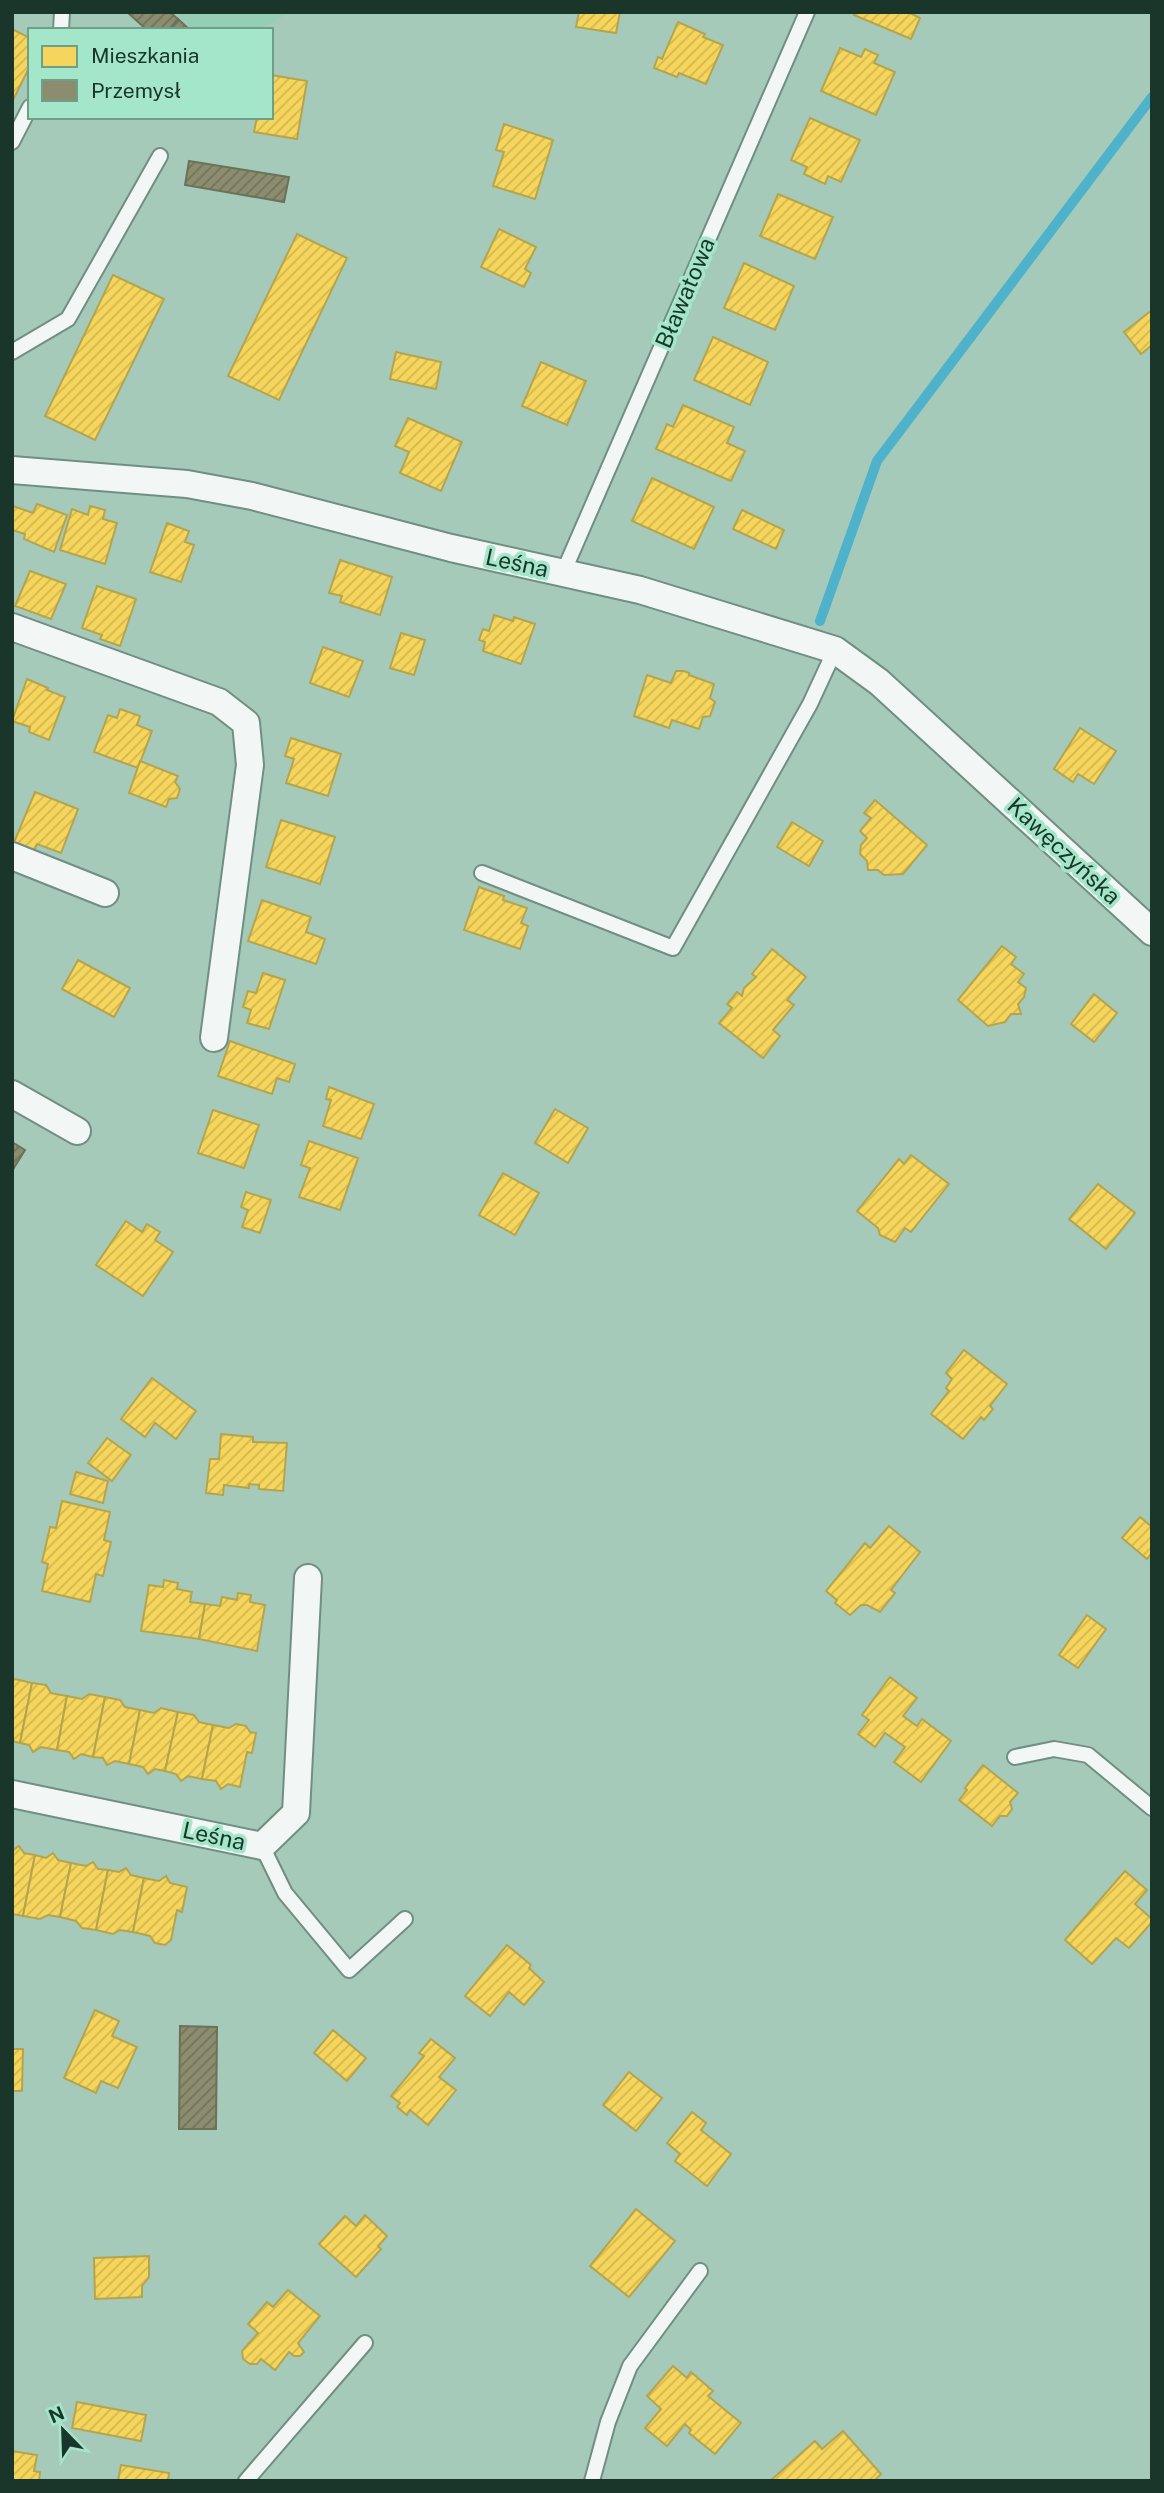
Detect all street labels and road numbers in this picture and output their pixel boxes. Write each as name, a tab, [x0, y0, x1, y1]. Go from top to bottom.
street label: Bławatowa	[649, 234, 720, 352]
street label: Leśna	[483, 543, 551, 582]
street label: Kawęczyńska	[1002, 792, 1126, 910]
street label: Leśna	[180, 1816, 248, 1855]

